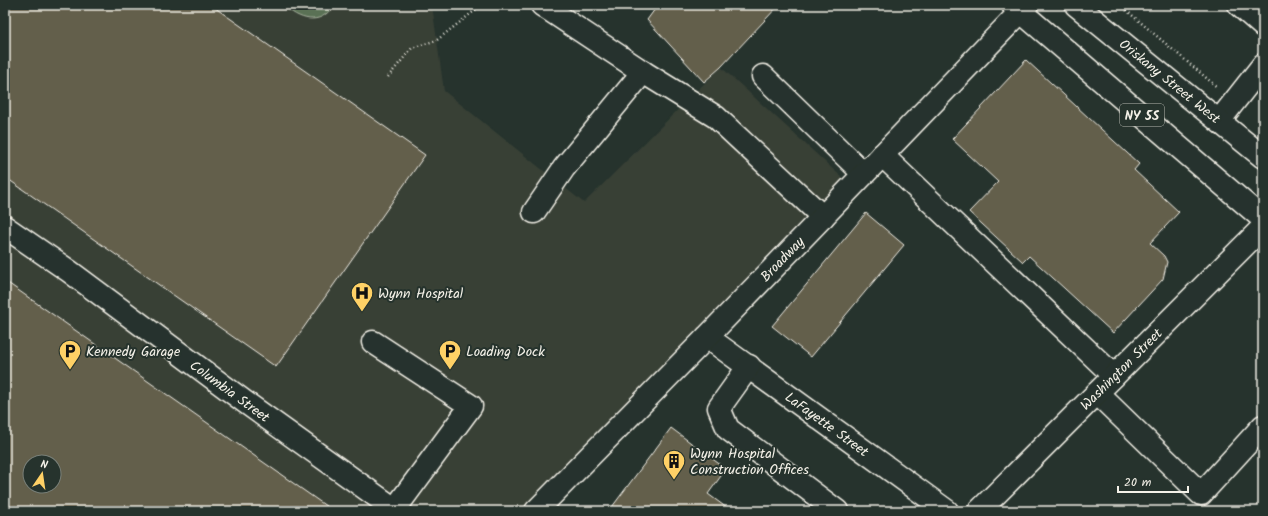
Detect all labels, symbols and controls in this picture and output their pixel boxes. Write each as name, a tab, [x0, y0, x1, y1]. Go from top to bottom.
street label: Oriskany Street West	[1114, 34, 1225, 130]
road number: NY 5S	[1120, 104, 1164, 126]
street label: Broadway	[755, 232, 810, 287]
hospital icon: Wynn Hospital	[349, 280, 375, 313]
place label: Wynn Hospital	[378, 283, 464, 305]
street label: Washington Street	[1075, 323, 1168, 416]
parking icon: Kennedy Garage	[57, 338, 83, 371]
parking icon: Loading Dock	[437, 338, 463, 371]
place label: Kennedy Garage	[86, 341, 181, 363]
place label: Loading Dock	[466, 341, 545, 363]
street label: Columbia Street	[185, 355, 275, 429]
street label: LaFayette Street	[780, 387, 873, 463]
place label: Wynn Hospital Construction Offices	[690, 443, 809, 481]
building icon: Wynn Hospital Construction Offices	[661, 448, 687, 481]
north arrow	[22, 454, 62, 494]
text: N	[39, 456, 49, 475]
scale bar	[1118, 468, 1188, 494]
text: 20 m	[1124, 473, 1152, 492]

